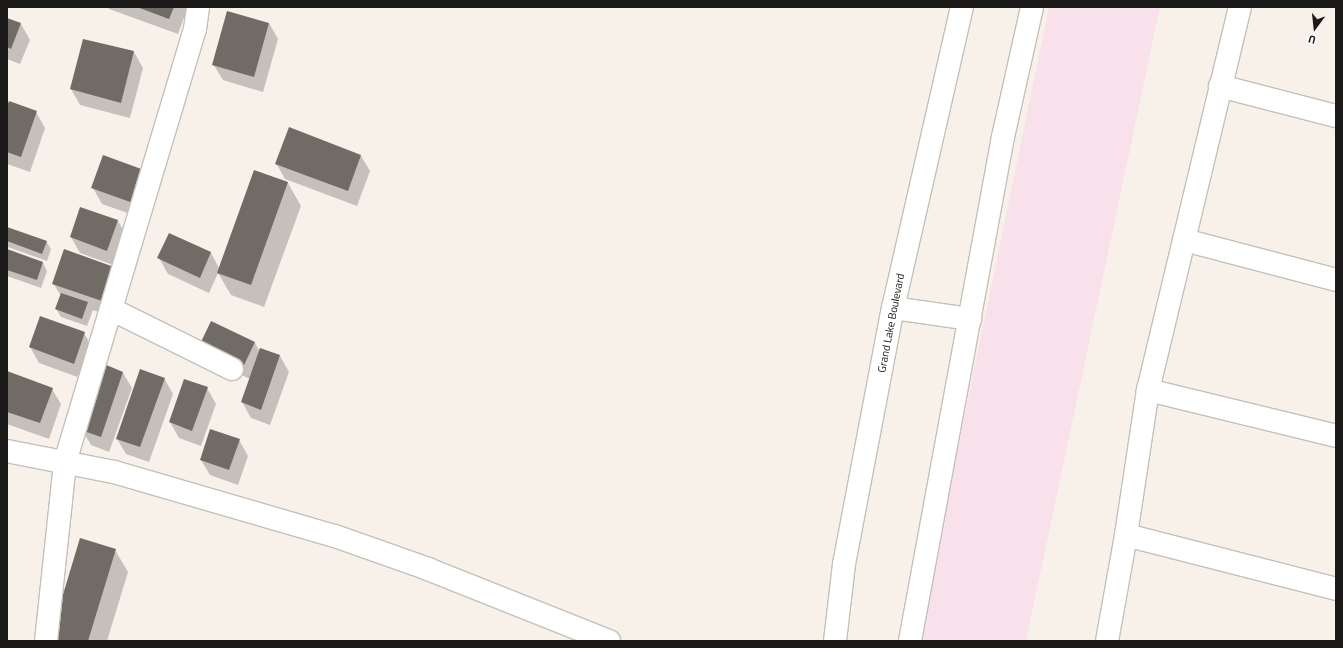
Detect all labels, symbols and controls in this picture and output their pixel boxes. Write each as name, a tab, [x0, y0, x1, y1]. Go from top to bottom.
north arrow	[1295, 8, 1335, 48]
text: U	[1306, 31, 1317, 48]
street label: Grand Lake Boulevard	[875, 272, 907, 374]

